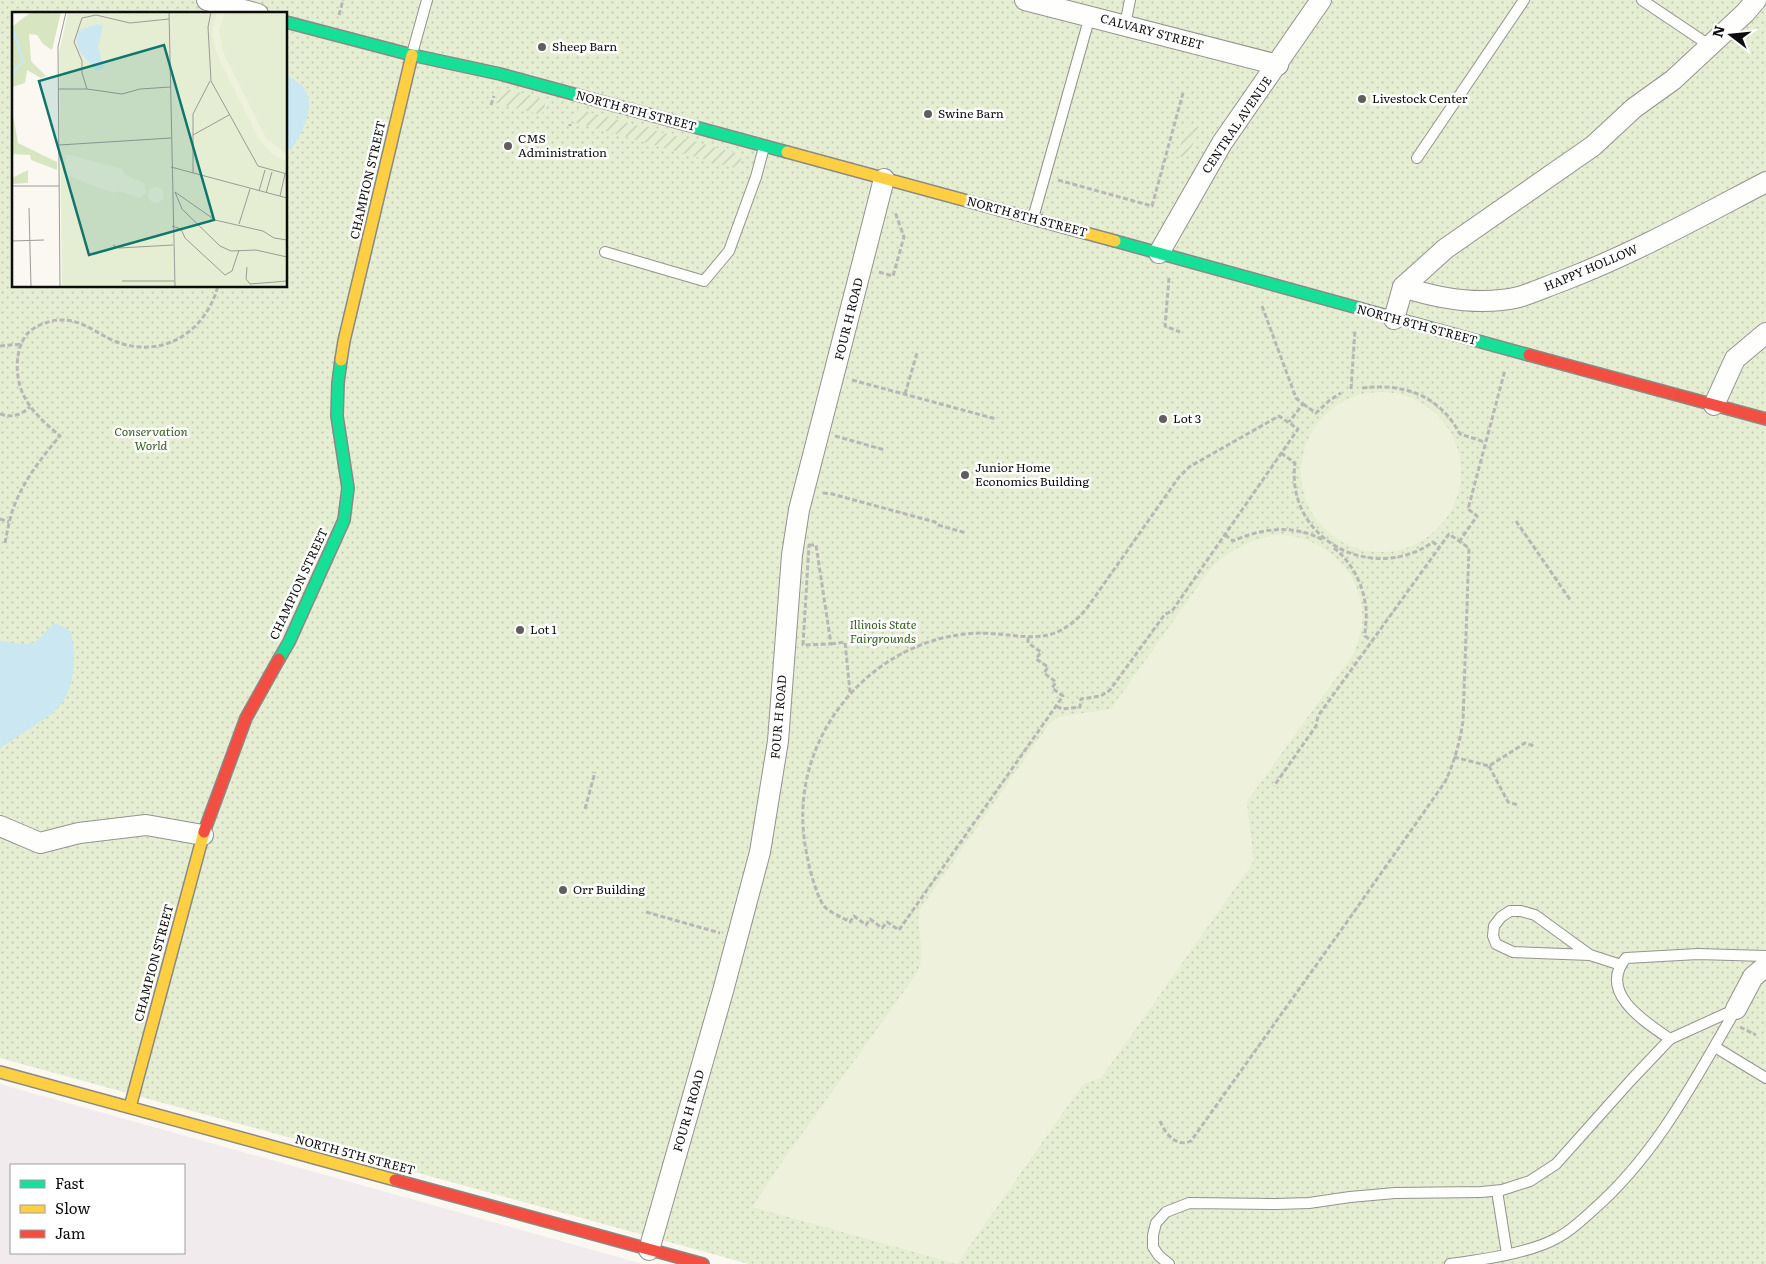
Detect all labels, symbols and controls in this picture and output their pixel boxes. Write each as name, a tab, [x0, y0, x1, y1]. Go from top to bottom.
street label: CALVARY STREET	[1099, 9, 1206, 54]
north arrow	[1706, 10, 1756, 60]
inset map	[12, 12, 288, 288]
text: N	[1706, 22, 1729, 40]
place label: Sheep Barn	[552, 37, 617, 55]
marker: Sheep Barn	[536, 41, 548, 53]
street label: CENTRAL AVENUE	[1197, 72, 1276, 177]
street label: NORTH 8TH STREET	[574, 85, 699, 135]
place label: Livestock Center	[1372, 89, 1468, 107]
marker: Livestock Center	[1356, 93, 1368, 105]
place label: Swine Barn	[938, 104, 1004, 122]
marker: Swine Barn	[922, 108, 934, 120]
street label: CHAMPION STREET	[345, 119, 389, 241]
place label: CMS Administration	[518, 129, 607, 161]
marker: CMS Administration	[502, 140, 514, 152]
street label: NORTH 8TH STREET	[965, 191, 1090, 241]
street label: HAPPY HOLLOW	[1541, 239, 1640, 295]
street label: FOUR H ROAD	[829, 276, 867, 362]
street label: NORTH 8TH STREET	[1355, 299, 1480, 349]
place label: Lot 3	[1173, 409, 1201, 427]
marker: Lot 3	[1157, 413, 1169, 425]
park label: Conservation World	[114, 422, 188, 454]
place label: Junior Home Economics Building	[975, 458, 1089, 490]
marker: Junior Home Economics Building	[959, 469, 971, 481]
street label: CHAMPION STREET	[264, 525, 332, 642]
park label: Illinois State Fairgrounds	[850, 615, 917, 647]
place label: Lot 1	[530, 620, 557, 638]
marker: Lot 1	[514, 624, 526, 636]
street label: FOUR H ROAD	[765, 674, 791, 760]
place label: Orr Building	[573, 880, 646, 898]
marker: Orr Building	[557, 884, 569, 896]
street label: CHAMPION STREET	[129, 902, 177, 1024]
street label: FOUR H ROAD	[668, 1068, 708, 1154]
street label: NORTH 5TH STREET	[293, 1129, 418, 1179]
legend	[10, 1164, 185, 1254]
text: Fast	[55, 1171, 84, 1194]
text: Slow	[55, 1196, 90, 1219]
text: Jam	[55, 1221, 86, 1244]

